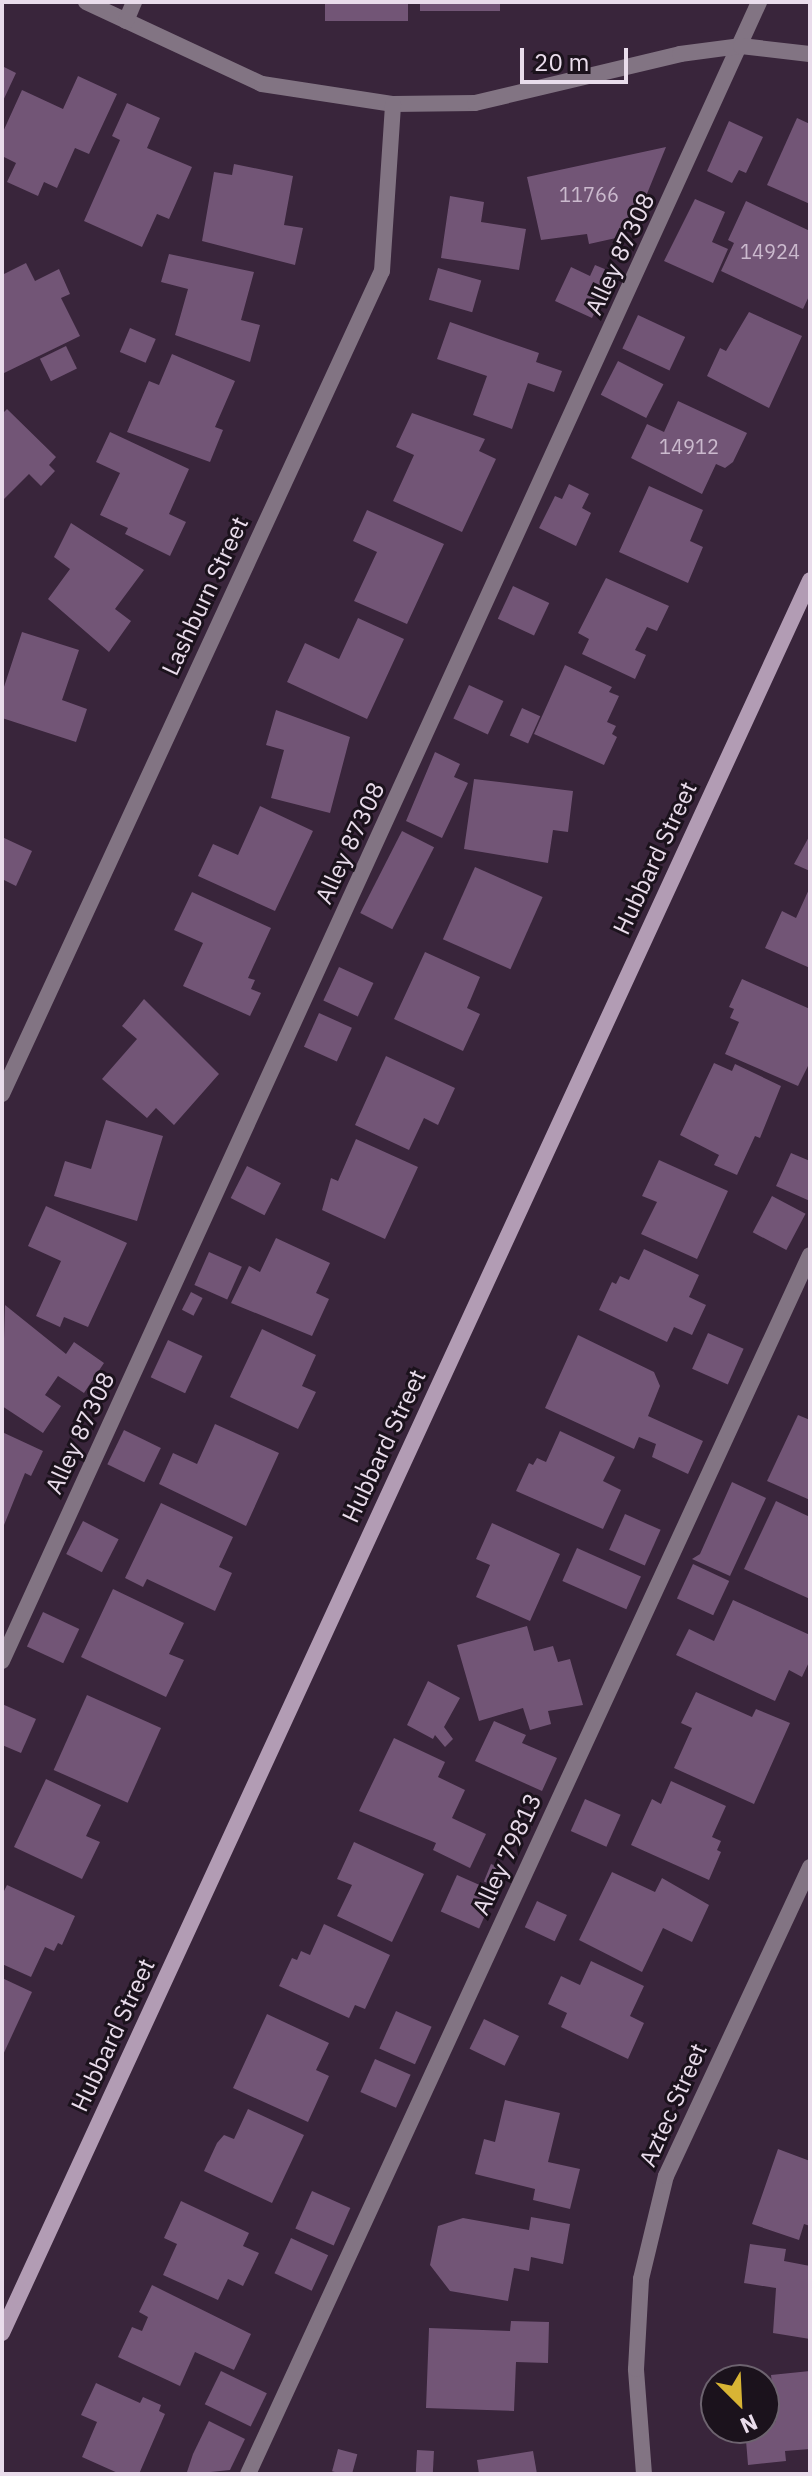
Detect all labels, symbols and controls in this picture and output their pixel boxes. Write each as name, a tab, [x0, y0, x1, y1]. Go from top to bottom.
scale bar	[524, 32, 632, 82]
text: 20 m	[534, 46, 589, 78]
house number: 11766	[559, 182, 619, 206]
street label: Alley 87308	[579, 189, 661, 319]
house number: 14924	[740, 239, 800, 263]
house number: 14912	[659, 434, 719, 458]
street label: Lashburn Street	[156, 512, 254, 680]
street label: Hubbard Street	[607, 777, 703, 939]
street label: Alley 87308	[309, 778, 391, 908]
street label: Hubbard Street	[336, 1365, 432, 1527]
street label: Alley 87308	[39, 1368, 121, 1498]
street label: Alley 79813	[466, 1789, 548, 1919]
street label: Hubbard Street	[65, 1954, 161, 2116]
street label: Aztec Street	[633, 2039, 713, 2171]
north arrow	[700, 2364, 780, 2444]
text: N	[736, 2408, 762, 2441]

